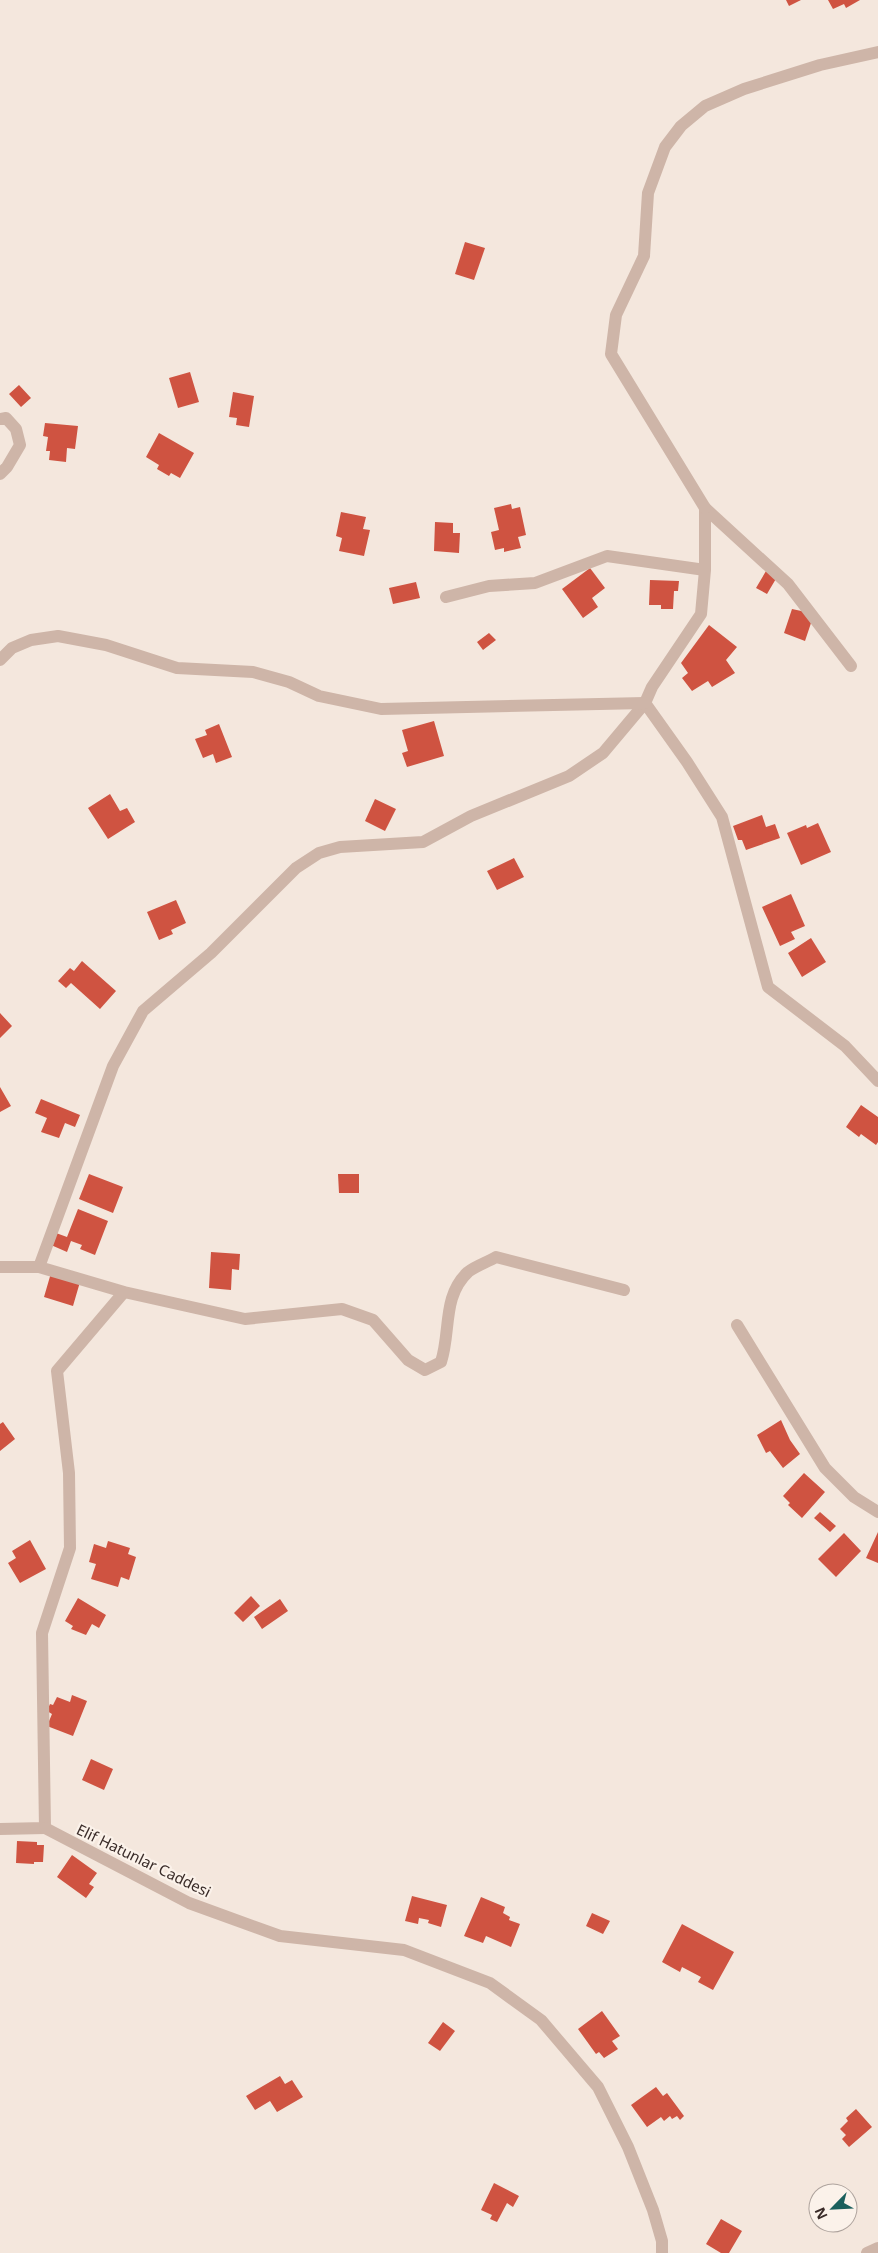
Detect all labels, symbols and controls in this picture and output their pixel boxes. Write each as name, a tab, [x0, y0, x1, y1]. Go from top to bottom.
street label: Elif Hatunlar Caddesi	[74, 1819, 214, 1901]
north arrow	[808, 2183, 858, 2233]
text: N	[810, 2204, 832, 2223]

